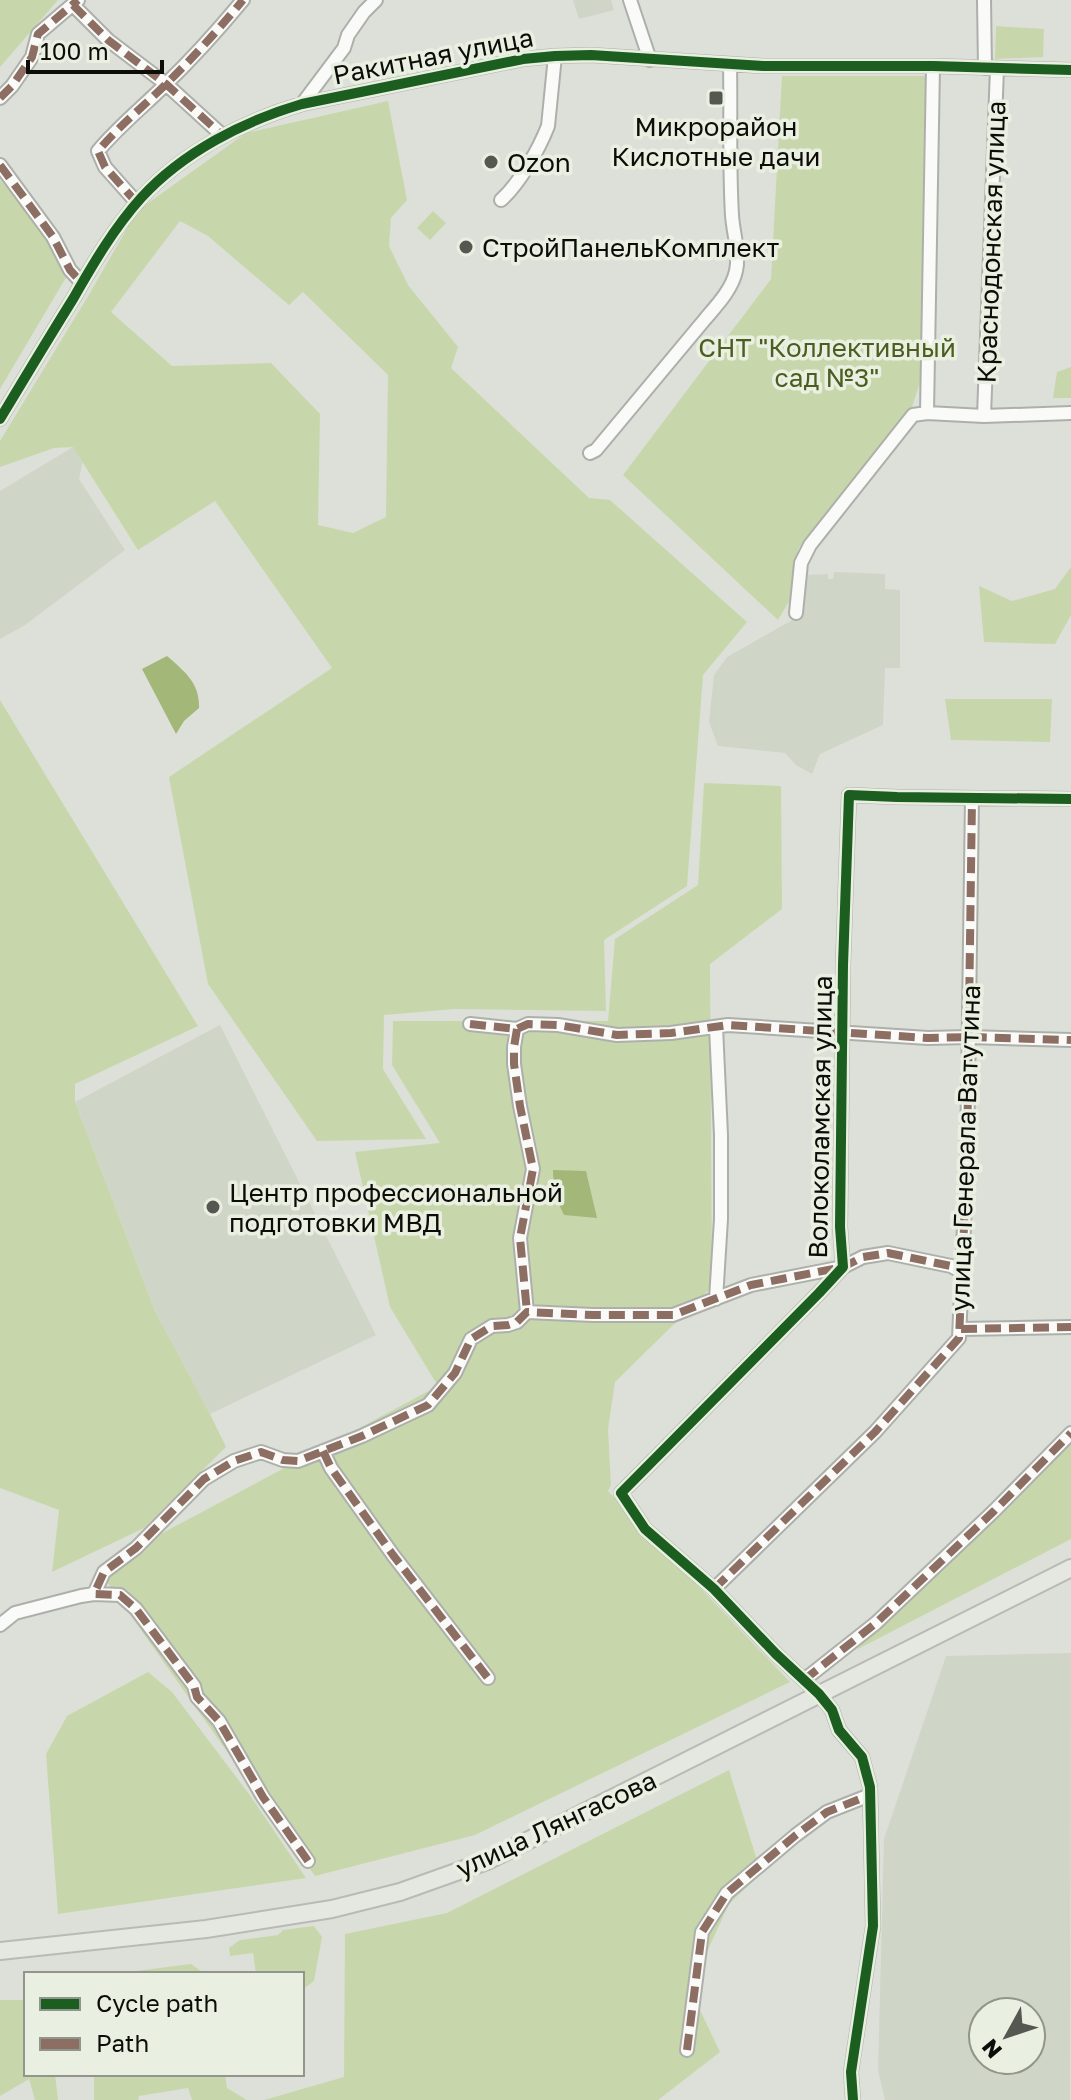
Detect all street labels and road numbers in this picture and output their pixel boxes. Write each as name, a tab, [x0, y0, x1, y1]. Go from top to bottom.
street label: Ракитная улица	[330, 21, 536, 91]
street label: Краснодонская улица	[971, 100, 1011, 384]
street label: Волоколамская улица	[802, 975, 838, 1259]
street label: улица Генерала Ватутина	[944, 984, 986, 1312]
street label: улица Лянгасова	[451, 1764, 661, 1884]

